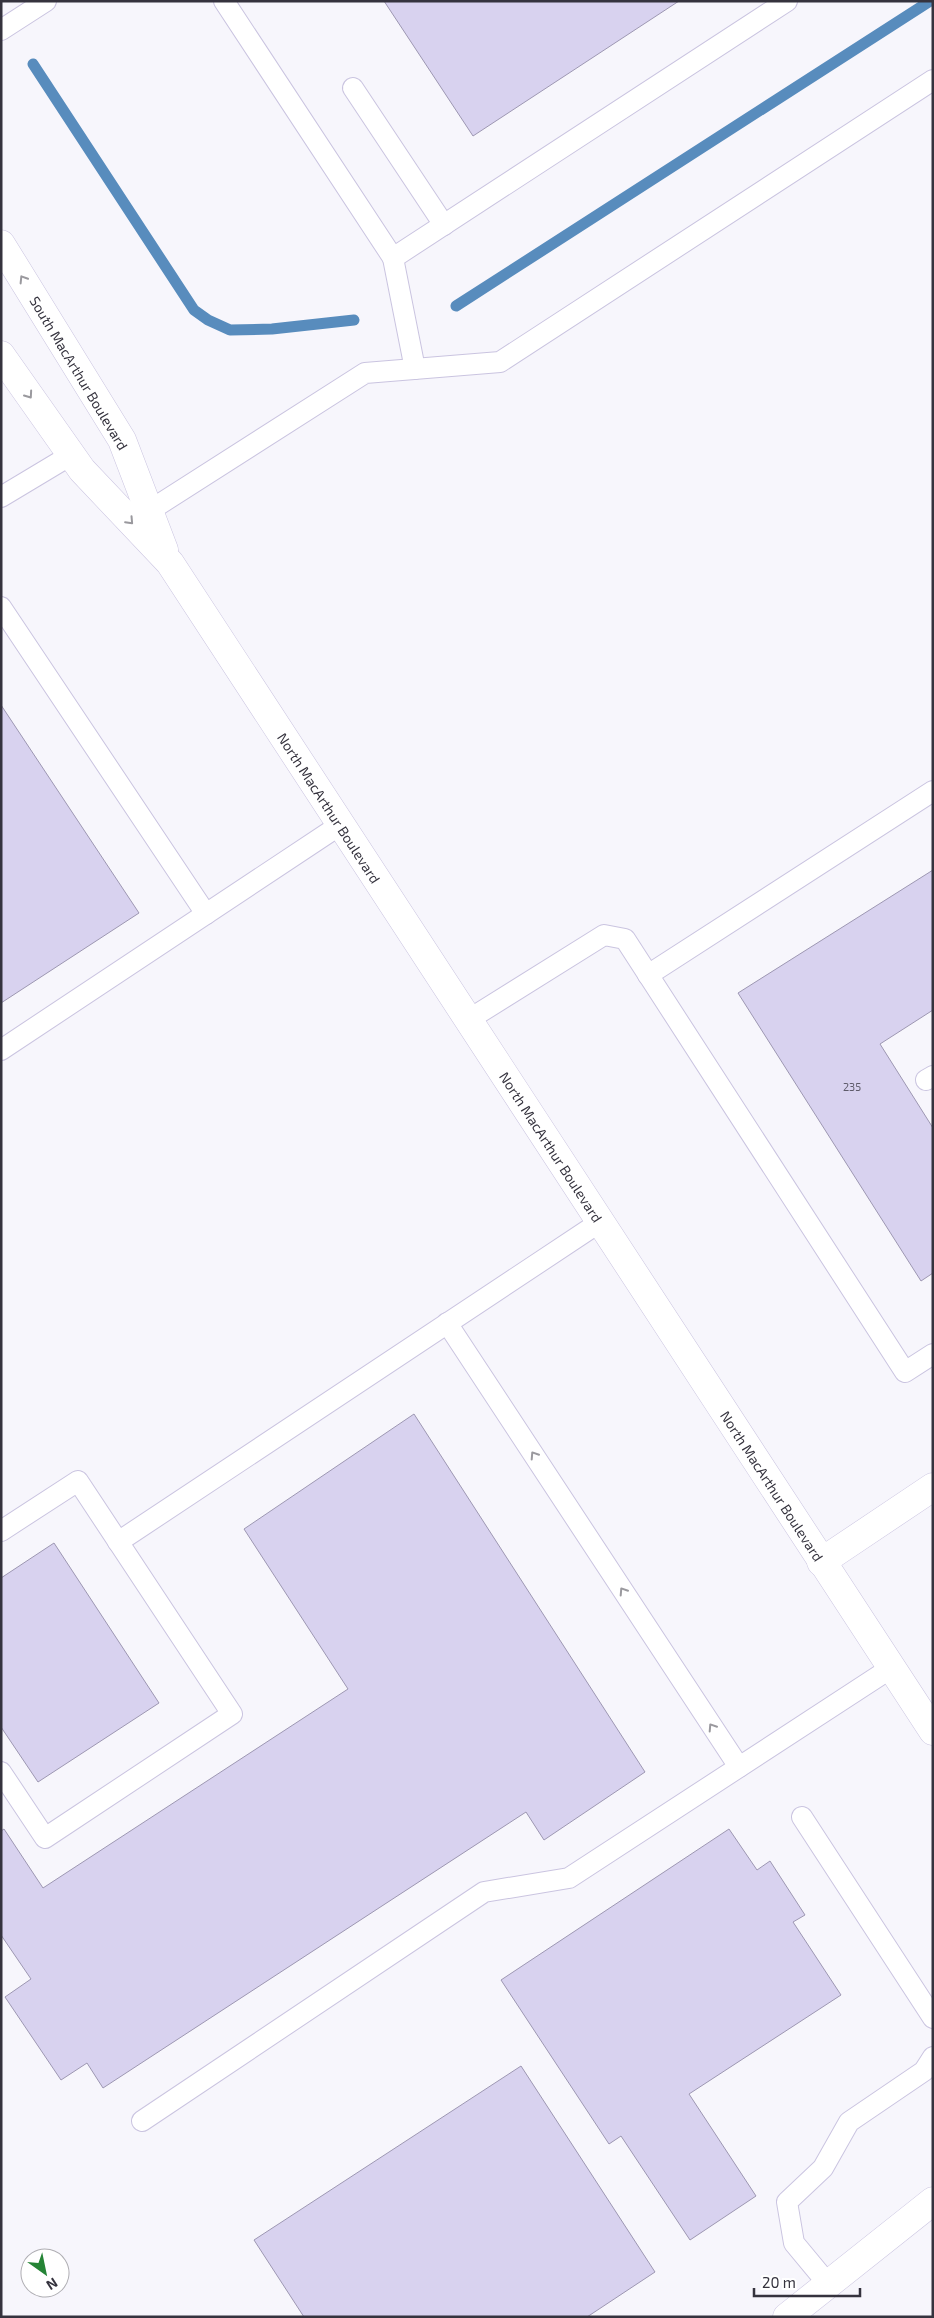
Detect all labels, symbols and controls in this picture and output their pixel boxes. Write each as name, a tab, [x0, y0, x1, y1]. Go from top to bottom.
one-way arrow	[19, 275, 29, 284]
street label: South MacArthur Boulevard	[26, 293, 132, 453]
one-way arrow	[23, 389, 32, 398]
one-way arrow	[124, 516, 133, 525]
street label: North MacArthur Boulevard	[274, 730, 384, 886]
street label: North MacArthur Boulevard	[496, 1069, 606, 1225]
house number: 235	[843, 1080, 861, 1093]
street label: North MacArthur Boulevard	[717, 1408, 827, 1564]
one-way arrow	[530, 1451, 540, 1460]
one-way arrow	[619, 1587, 629, 1596]
one-way arrow	[709, 1723, 718, 1732]
north arrow	[20, 2248, 70, 2298]
scale bar	[754, 2266, 860, 2298]
text: 20 m	[762, 2273, 796, 2291]
text: N	[43, 2274, 61, 2294]

